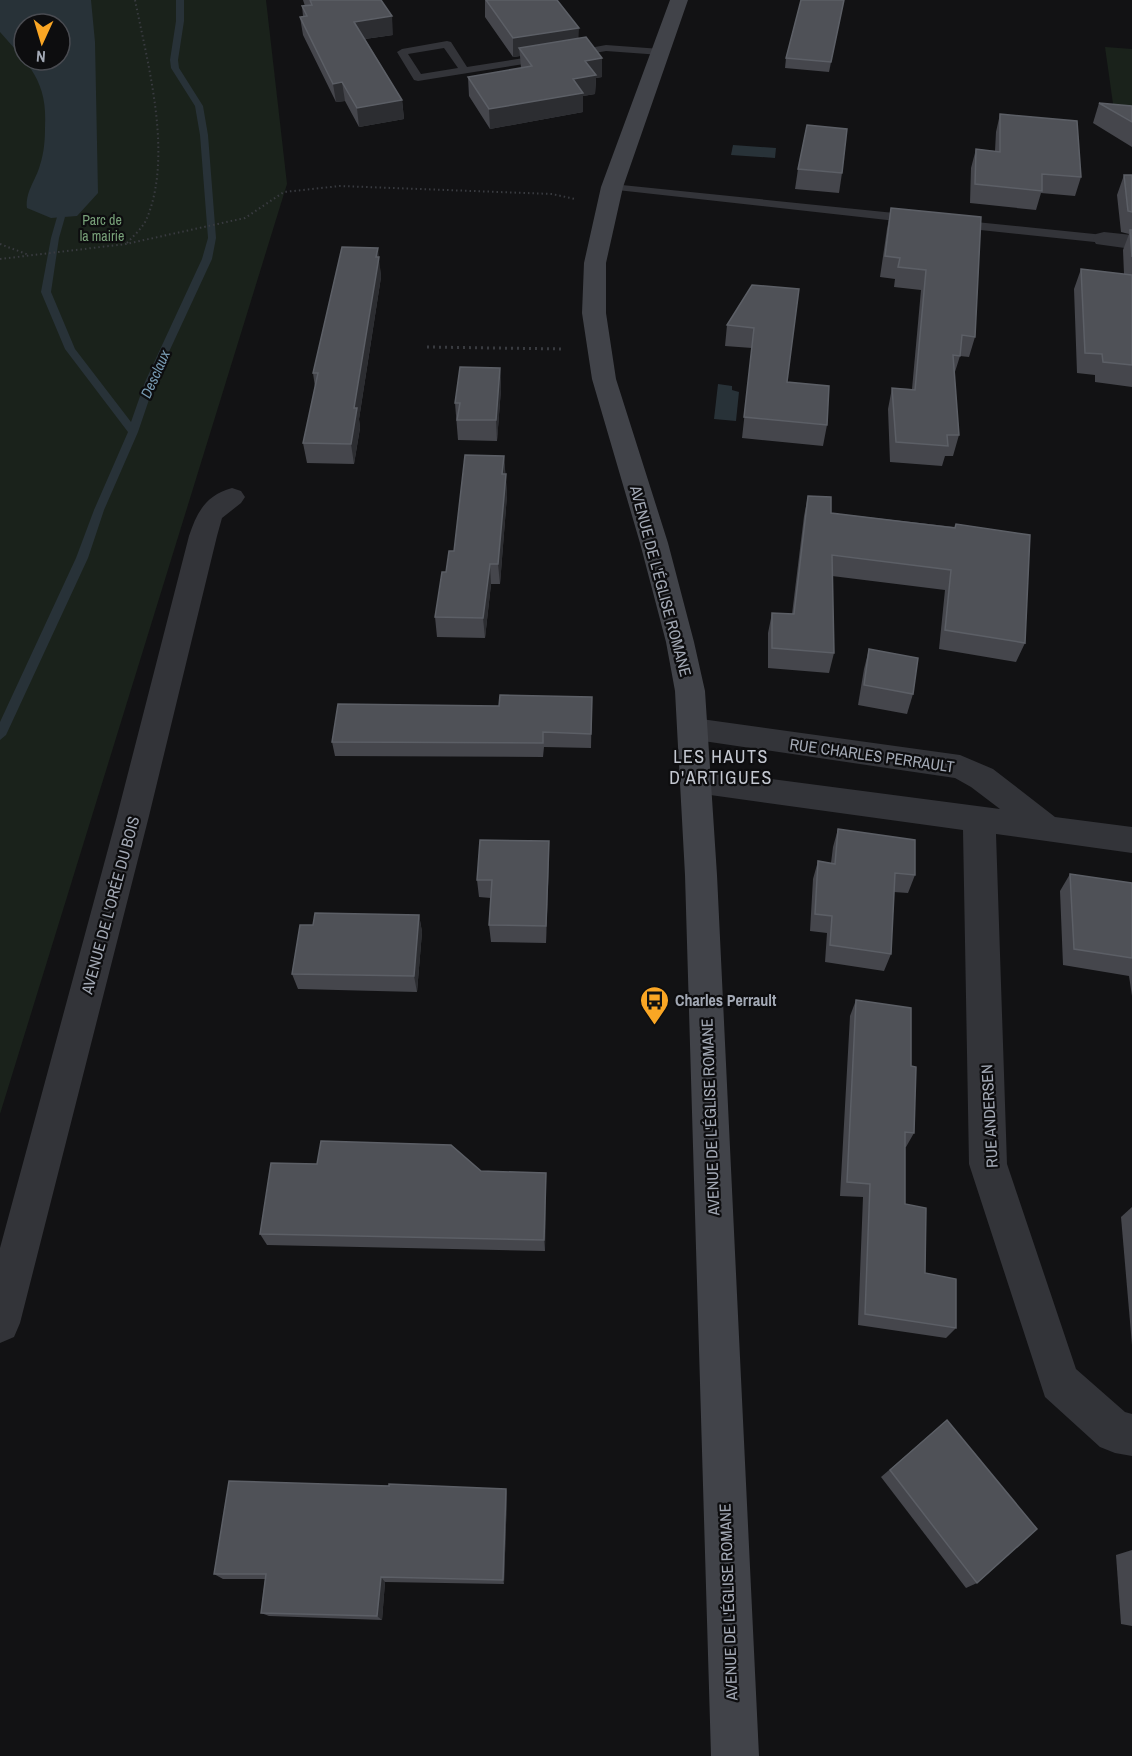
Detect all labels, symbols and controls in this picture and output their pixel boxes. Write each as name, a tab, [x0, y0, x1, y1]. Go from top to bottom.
north arrow	[12, 12, 72, 72]
text: N	[35, 46, 46, 68]
park label: Parc de la mairie	[80, 211, 124, 245]
water label: Desclaux	[135, 346, 175, 401]
street label: AVENUE DE L'ÉGLISE ROMANE	[625, 482, 697, 679]
street label: RUE CHARLES PERRAULT	[788, 733, 956, 777]
district label: LES HAUTS D'ARTIGUES	[669, 744, 773, 790]
street label: AVENUE DE L'ORÉE DU BOIS	[75, 813, 144, 997]
bus stop icon: Charles Perrault	[638, 984, 670, 1026]
place label: Charles Perrault	[675, 989, 777, 1011]
street label: AVENUE DE L'ÉGLISE ROMANE	[696, 1018, 724, 1217]
street label: RUE ANDERSEN	[975, 1064, 1003, 1168]
street label: AVENUE DE L'ÉGLISE ROMANE	[714, 1503, 742, 1702]

